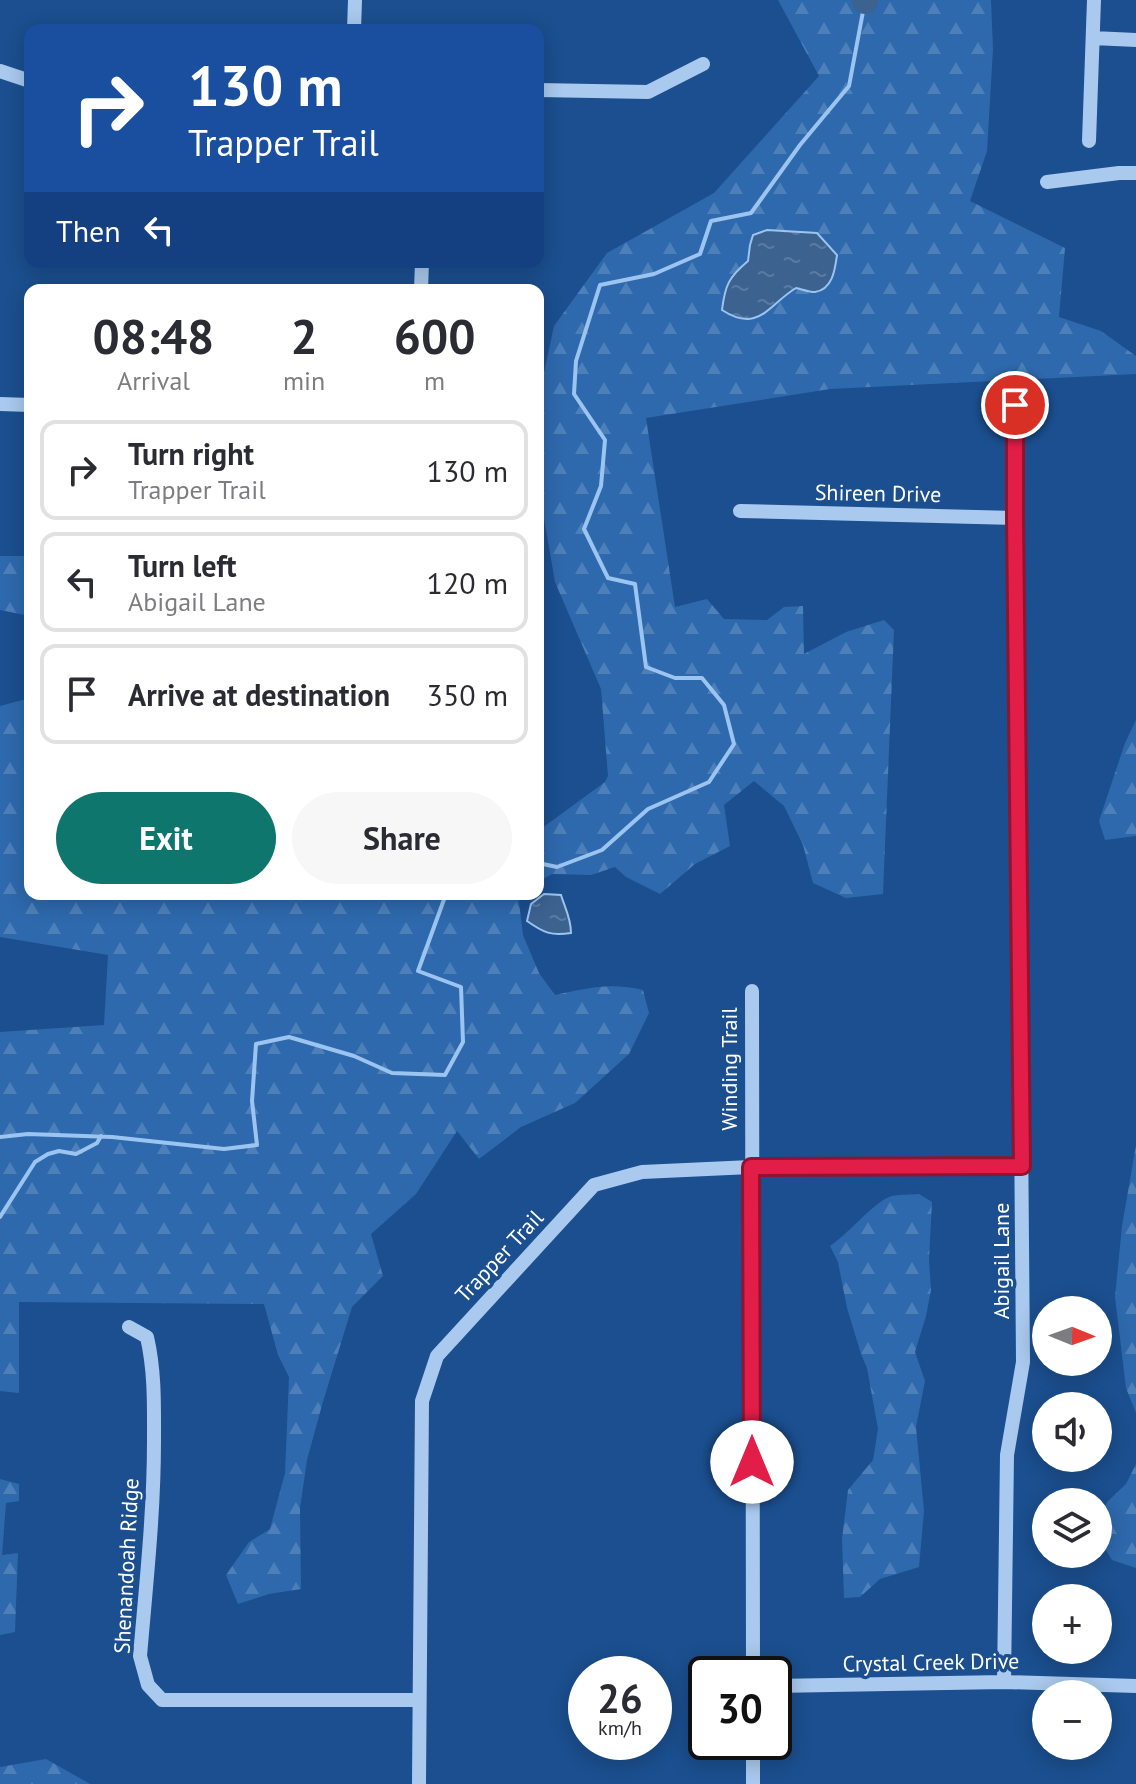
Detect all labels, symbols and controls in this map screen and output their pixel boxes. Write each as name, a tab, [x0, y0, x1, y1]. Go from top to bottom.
text: 130 m	[188, 49, 343, 121]
icon: right	[56, 56, 160, 160]
text: Trapper Trail	[188, 119, 379, 166]
icon: left	[137, 208, 181, 252]
text: Then	[56, 211, 121, 250]
text: 08:48	[93, 305, 214, 367]
text: 2	[290, 305, 318, 367]
text: 600	[394, 305, 475, 367]
text: Arrival	[117, 364, 190, 397]
text: min	[283, 364, 325, 397]
text: m	[424, 364, 445, 397]
pin	[981, 371, 1049, 439]
icon: arrive	[993, 383, 1037, 427]
text: Turn right	[128, 434, 254, 473]
icon: right	[60, 448, 104, 492]
text: 130 m	[427, 451, 508, 490]
text: Trapper Trail	[128, 473, 266, 506]
street label: Shireen Drive	[815, 478, 941, 508]
text: Turn left	[128, 546, 236, 585]
icon: left	[60, 560, 104, 604]
text: 120 m	[427, 563, 508, 602]
text: Abigail Lane	[128, 585, 266, 618]
icon: arrive	[60, 672, 104, 716]
text: Arrive at destination	[128, 675, 390, 714]
text: 350 m	[427, 675, 508, 714]
button: Exit	[56, 792, 276, 884]
button: Share	[292, 792, 512, 884]
street label: Winding Trail	[715, 1007, 743, 1131]
street label: Trapper Trail	[449, 1203, 549, 1308]
street label: Abigail Lane	[987, 1203, 1015, 1319]
north arrow	[1032, 1296, 1112, 1376]
map controls	[1032, 1296, 1112, 1760]
button: sound	[1032, 1392, 1112, 1472]
position arrow	[710, 1420, 794, 1504]
street label: Shenandoah Ridge	[107, 1477, 145, 1655]
button: layers	[1032, 1488, 1112, 1568]
button: +	[1032, 1584, 1112, 1664]
street label: Crystal Creek Drive	[842, 1646, 1020, 1678]
speed limit sign: 30	[688, 1656, 792, 1760]
text: 26	[597, 1672, 643, 1724]
button: −	[1032, 1680, 1112, 1760]
text: km/h	[598, 1715, 642, 1741]

